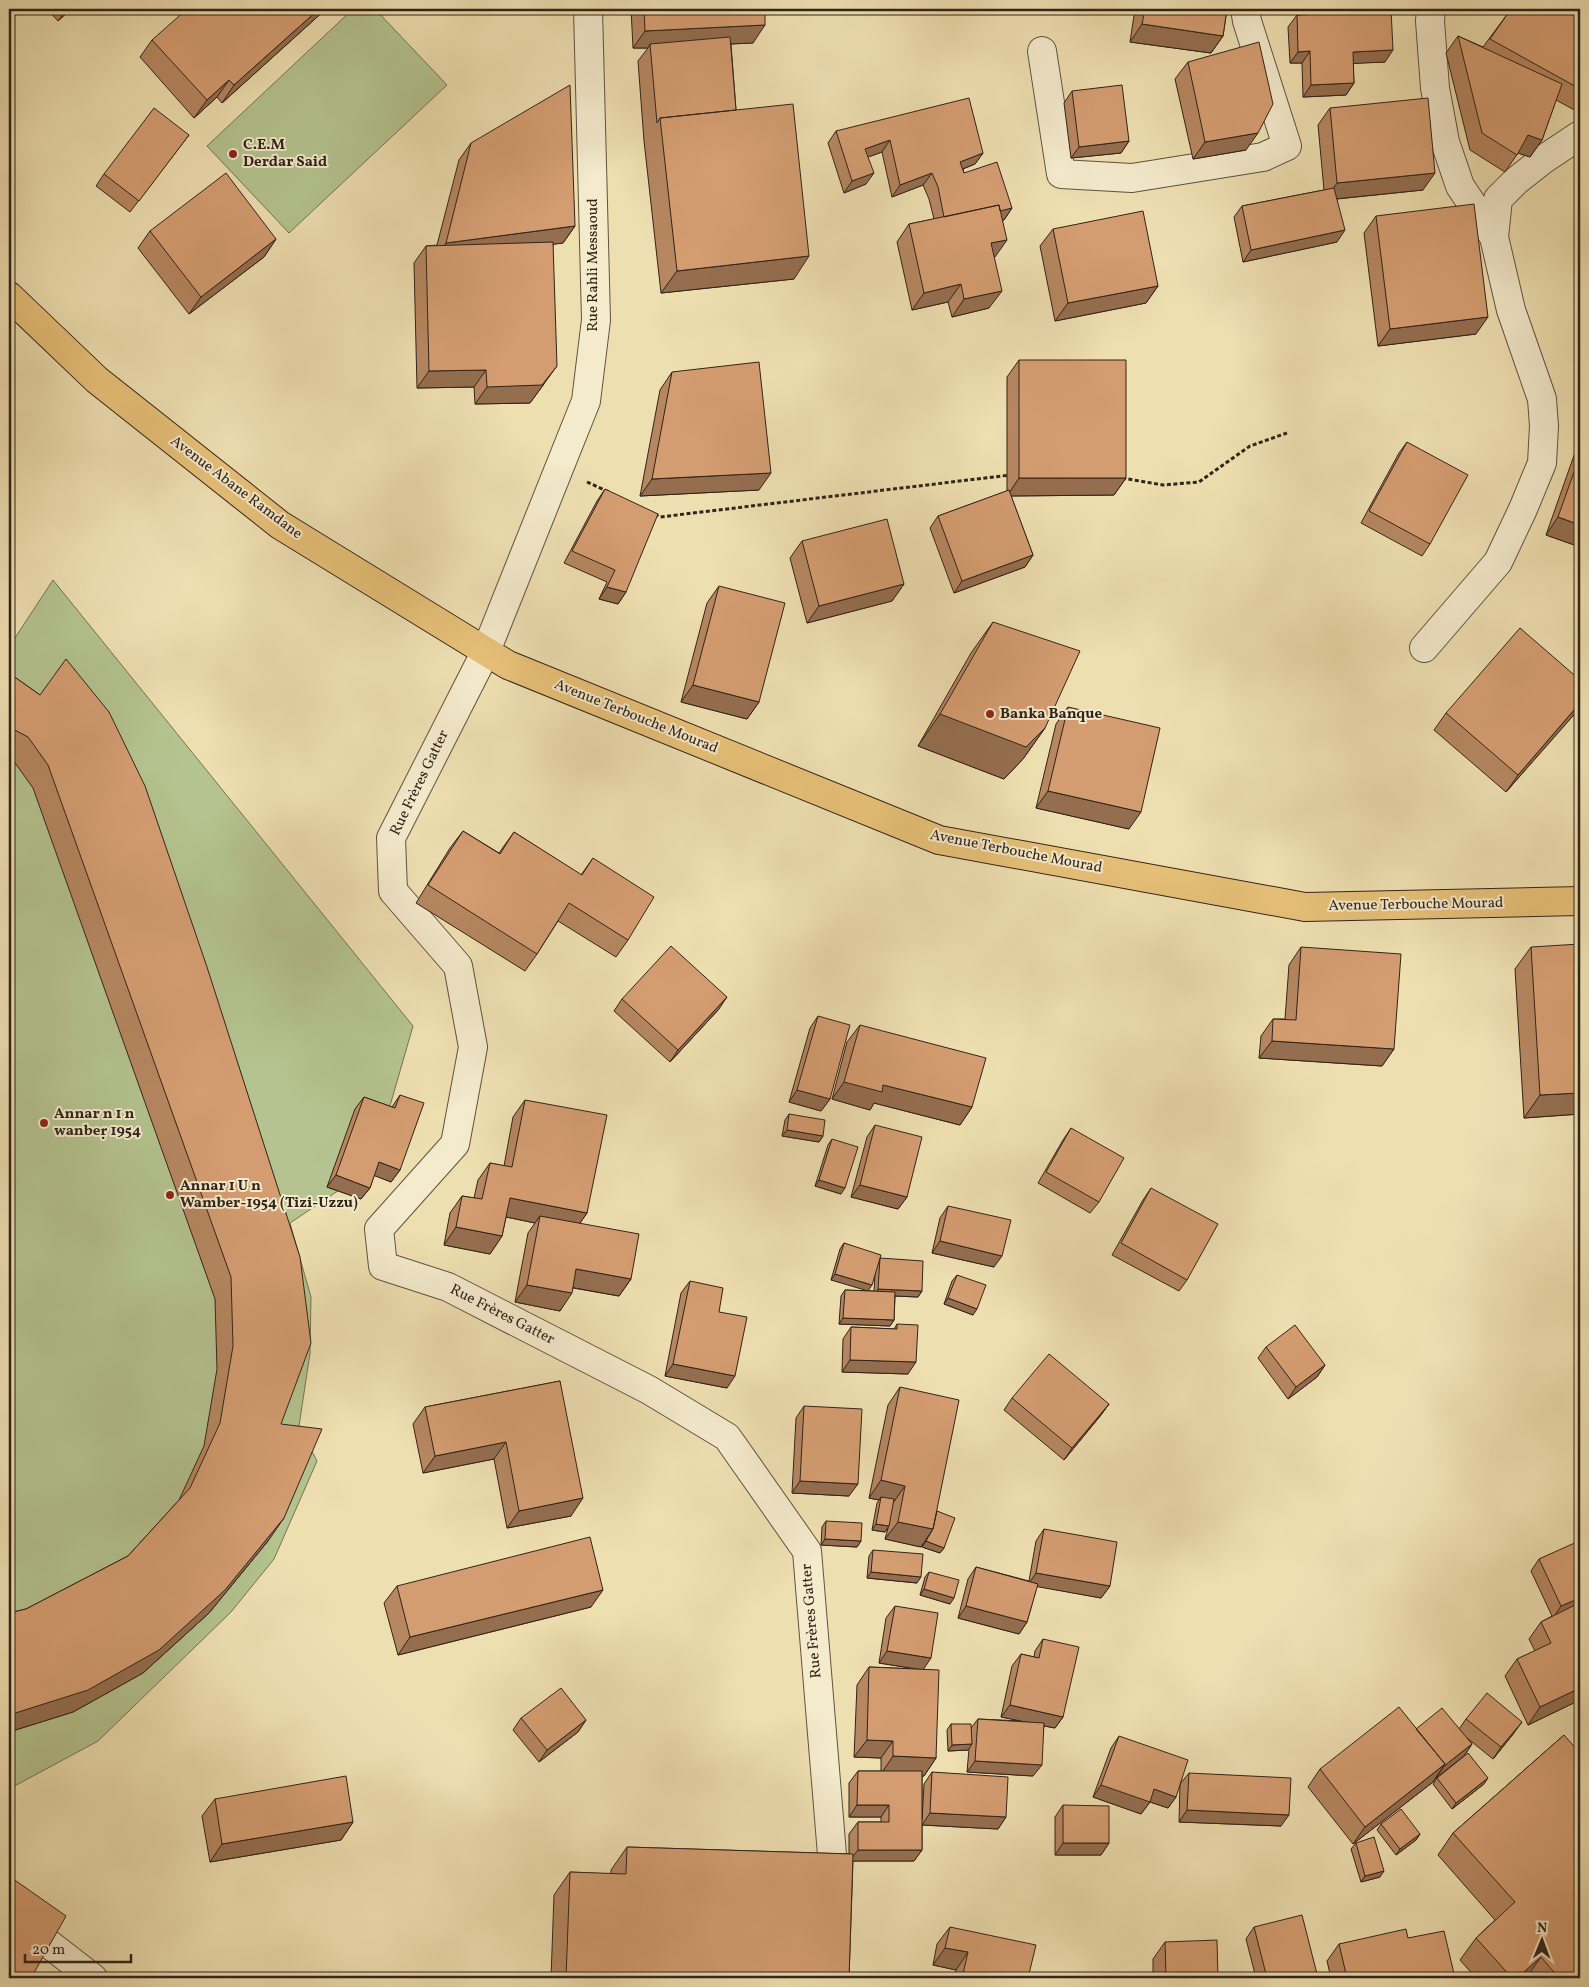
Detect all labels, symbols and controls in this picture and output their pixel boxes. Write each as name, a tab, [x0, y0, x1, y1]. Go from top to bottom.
place label: C.E.M Derdar Said	[243, 135, 327, 173]
marker: C.E.M Derdar Said	[227, 148, 239, 160]
street label: Rue Rahli Messaoud	[583, 198, 604, 332]
street label: Avenue Abane Ramdane	[166, 431, 306, 545]
street label: Avenue Terbouche Mourad	[551, 674, 721, 760]
place label: Banka Banque	[1000, 704, 1102, 725]
marker: Banka Banque	[984, 708, 996, 720]
street label: Rue Frères Gatter	[385, 727, 455, 839]
street label: Avenue Terbouche Mourad	[928, 825, 1104, 879]
street label: Avenue Terbouche Mourad	[1328, 893, 1504, 917]
place label: Annar n 1 n wanbeṛ 1954	[54, 1104, 141, 1142]
marker: Annar n 1 n wanbeṛ 1954	[38, 1117, 50, 1129]
place label: Annar 1 U n Wamber-1954 (Tizi-Uzzu)	[180, 1176, 358, 1214]
marker: Annar 1 U n Wamber-1954 (Tizi-Uzzu)	[164, 1189, 176, 1201]
street label: Rue Frères Gatter	[446, 1280, 558, 1350]
street label: Rue Frères Gatter	[797, 1563, 827, 1679]
north arrow	[1516, 1914, 1566, 1964]
text: N	[1537, 1919, 1547, 1938]
scale bar	[25, 1932, 131, 1964]
text: 20 m	[32, 1940, 65, 1961]

